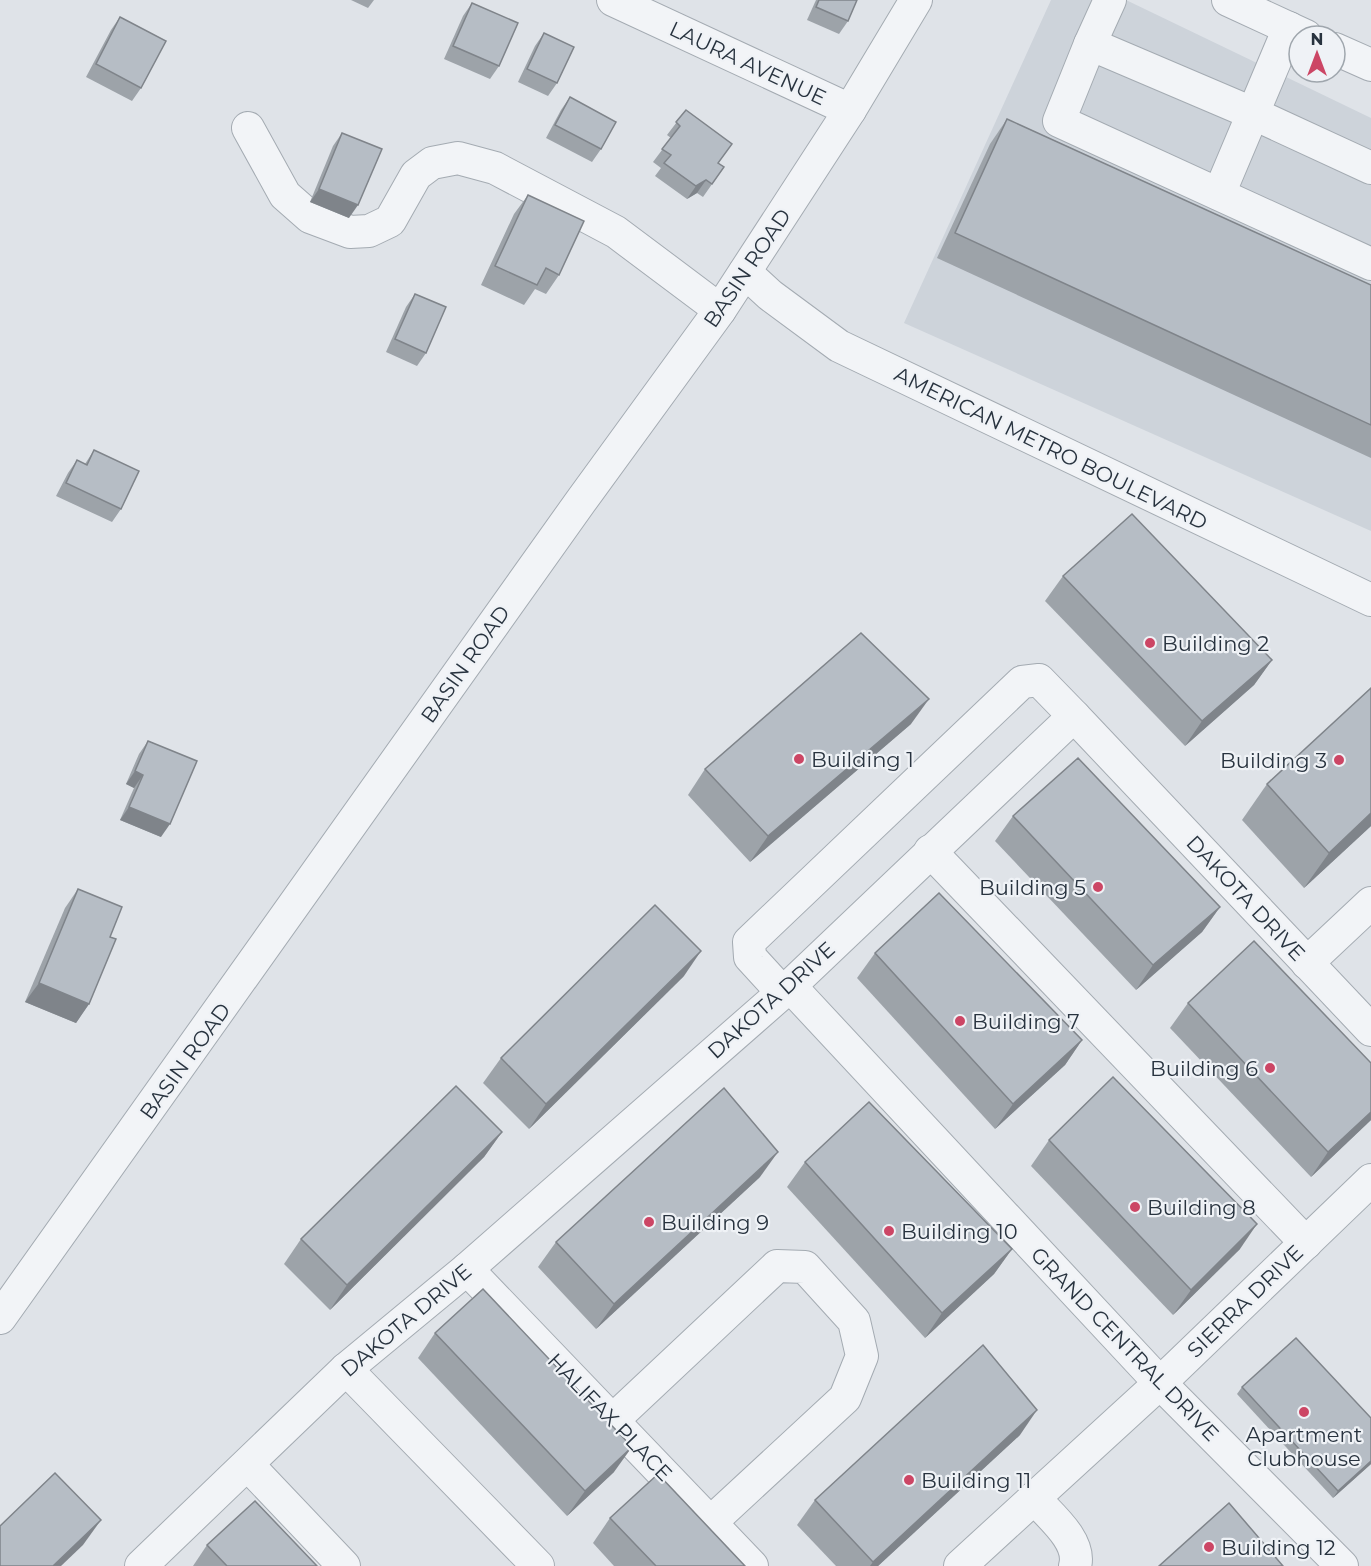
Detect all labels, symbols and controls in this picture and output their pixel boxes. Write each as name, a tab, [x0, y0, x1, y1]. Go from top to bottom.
street label: LAURA AVENUE	[666, 16, 830, 110]
north arrow	[1287, 24, 1347, 84]
text: N	[1311, 30, 1323, 49]
street label: BASIN ROAD	[698, 204, 796, 332]
street label: AMERICAN METRO BOULEVARD	[890, 361, 1212, 535]
street label: BASIN ROAD	[415, 600, 515, 728]
place label: Building 2	[1162, 631, 1269, 656]
marker: Building 2	[1143, 636, 1157, 650]
place label: Building 1	[811, 747, 914, 772]
place label: Building 3	[1220, 748, 1327, 773]
marker: Building 1	[792, 752, 806, 766]
marker: Building 3	[1332, 753, 1346, 767]
street label: DAKOTA DRIVE	[1181, 830, 1311, 966]
place label: Building 5	[979, 875, 1086, 900]
marker: Building 5	[1091, 880, 1105, 894]
street label: DAKOTA DRIVE	[702, 936, 840, 1064]
street label: BASIN ROAD	[134, 998, 236, 1124]
place label: Building 7	[972, 1009, 1080, 1034]
marker: Building 7	[953, 1014, 967, 1028]
place label: Building 6	[1150, 1056, 1258, 1081]
marker: Building 6	[1263, 1061, 1277, 1075]
place label: Building 8	[1147, 1195, 1256, 1220]
marker: Building 8	[1128, 1200, 1142, 1214]
place label: Building 9	[661, 1210, 769, 1235]
marker: Building 9	[642, 1215, 656, 1229]
place label: Building 10	[901, 1219, 1018, 1244]
marker: Building 10	[882, 1224, 896, 1238]
street label: SIERRA DRIVE	[1182, 1239, 1308, 1363]
street label: GRAND CENTRAL DRIVE	[1026, 1242, 1224, 1446]
street label: DAKOTA DRIVE	[336, 1258, 476, 1382]
street label: HALIFAX PLACE	[543, 1348, 677, 1486]
marker: Apartment Clubhouse	[1297, 1405, 1311, 1419]
place label: Apartment Clubhouse	[1246, 1422, 1362, 1471]
place label: Building 11	[921, 1468, 1031, 1493]
marker: Building 11	[902, 1473, 916, 1487]
place label: Building 12	[1221, 1535, 1336, 1560]
marker: Building 12	[1202, 1540, 1216, 1554]

